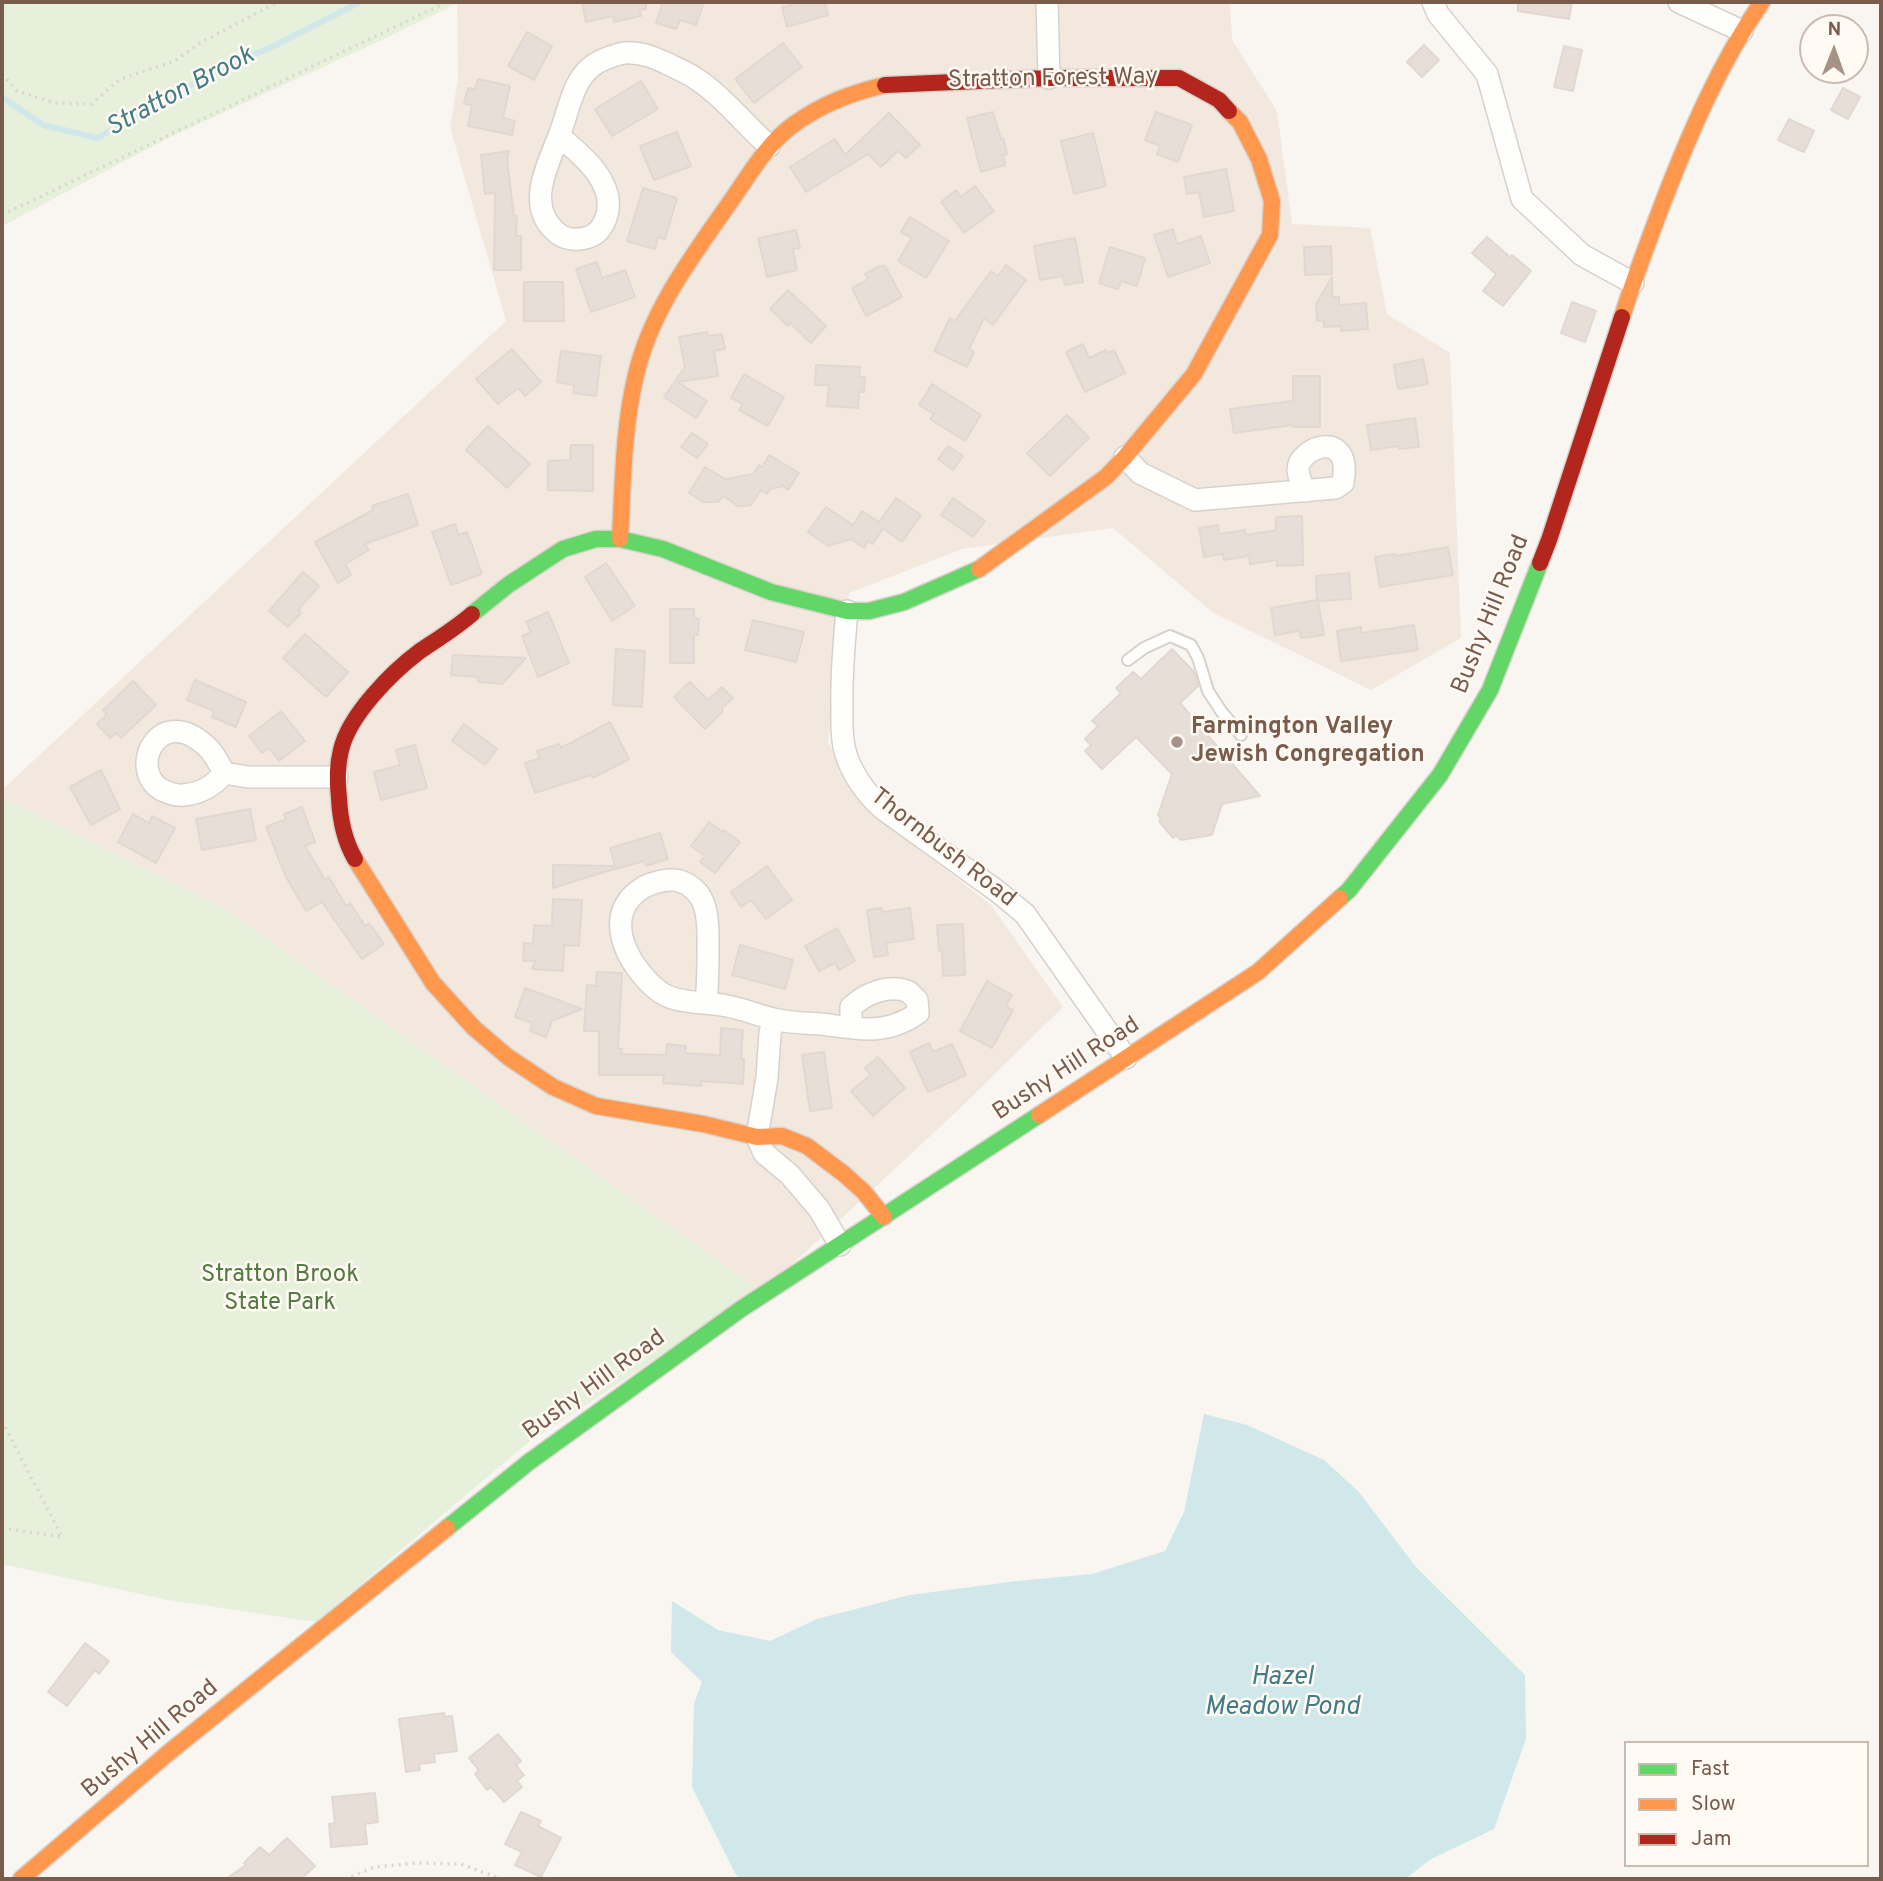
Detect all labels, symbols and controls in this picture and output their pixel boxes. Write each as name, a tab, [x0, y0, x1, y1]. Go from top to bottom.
north arrow	[1799, 14, 1869, 84]
text: N	[1827, 18, 1841, 42]
water label: Stratton Brook	[102, 41, 260, 145]
street label: Stratton Forest Way	[948, 64, 1158, 96]
street label: Bushy Hill Road	[1447, 531, 1537, 699]
place label: Farmington Valley Jewish Congregation	[1191, 714, 1425, 770]
marker: Farmington Valley Jewish Congregation	[1169, 734, 1185, 750]
street label: Thornbush Road	[863, 783, 1021, 915]
street label: Bushy Hill Road	[988, 1012, 1146, 1128]
park label: Stratton Brook State Park	[201, 1262, 359, 1318]
street label: Bushy Hill Road	[518, 1325, 672, 1447]
water label: Hazel Meadow Pond	[1204, 1663, 1360, 1724]
street label: Bushy Hill Road	[77, 1675, 225, 1805]
legend	[1624, 1741, 1869, 1867]
text: Fast	[1691, 1756, 1730, 1783]
text: Slow	[1691, 1791, 1736, 1818]
text: Jam	[1691, 1826, 1732, 1853]

